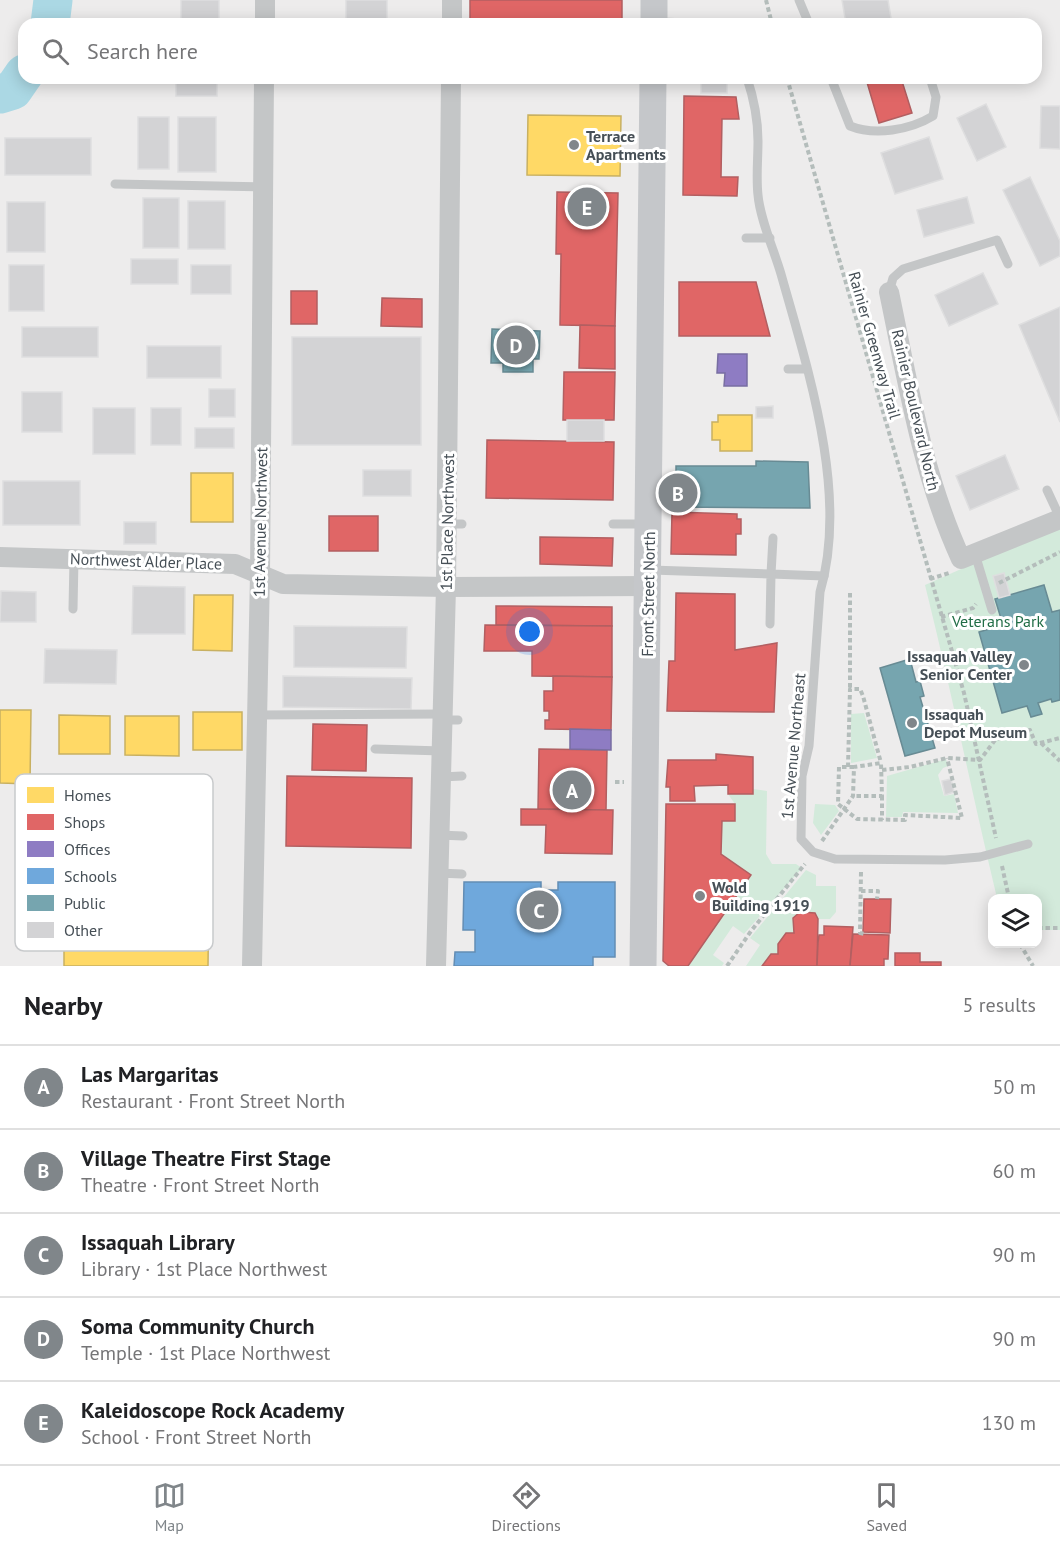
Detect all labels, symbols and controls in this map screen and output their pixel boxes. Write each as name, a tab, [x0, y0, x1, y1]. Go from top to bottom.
search box	[18, 18, 1042, 84]
icon: search	[39, 35, 72, 68]
text: Search here	[87, 37, 198, 65]
place label: Terrace Apartments	[586, 126, 666, 164]
marker: Terrace Apartments	[567, 138, 581, 152]
pin: E	[568, 184, 606, 230]
street label: Rainier Greenway Trail	[844, 269, 906, 421]
pin: D	[496, 322, 536, 368]
street label: Rainier Boulevard North	[888, 327, 944, 493]
street label: 1st Avenue Northwest	[249, 446, 271, 597]
street label: 1st Place Northwest	[436, 453, 458, 591]
pin: B	[658, 470, 698, 516]
street label: Front Street North	[637, 531, 659, 657]
street label: Northwest Alder Place	[70, 548, 222, 574]
park label: Veterans Park	[951, 611, 1044, 631]
your location	[515, 617, 544, 646]
place label: Issaquah Valley Senior Center	[907, 646, 1012, 684]
marker: Issaquah Valley Senior Center	[1017, 658, 1031, 672]
street label: 1st Avenue Northeast	[777, 672, 809, 820]
place label: Issaquah Depot Museum	[924, 704, 1027, 742]
marker: Issaquah Depot Museum	[905, 716, 919, 730]
pin: A	[552, 768, 592, 812]
legend	[15, 774, 213, 951]
text: Homes	[64, 785, 111, 805]
text: Shops	[64, 812, 105, 832]
text: Offices	[64, 839, 111, 859]
text: Schools	[64, 866, 117, 886]
place label: Wold Building 1919	[712, 877, 810, 915]
pin: C	[520, 888, 558, 932]
marker: Wold Building 1919	[693, 889, 707, 903]
text: Public	[64, 893, 106, 913]
map controls	[988, 894, 1042, 948]
button: layers	[988, 894, 1042, 948]
text: Other	[64, 920, 103, 940]
text: Nearby	[24, 989, 102, 1022]
text: 5 results	[963, 992, 1036, 1018]
text: Las Margaritas	[81, 1060, 219, 1088]
text: A	[37, 1074, 50, 1100]
text: 50 m	[993, 1074, 1036, 1100]
text: Restaurant · Front Street North	[81, 1088, 345, 1114]
text: Village Theatre First Stage	[81, 1144, 331, 1172]
text: B	[38, 1158, 49, 1184]
text: 60 m	[993, 1158, 1036, 1184]
text: Theatre · Front Street North	[81, 1172, 320, 1198]
text: Issaquah Library	[81, 1228, 235, 1256]
text: C	[38, 1242, 49, 1268]
text: 90 m	[993, 1242, 1036, 1268]
text: Library · 1st Place Northwest	[81, 1256, 327, 1282]
text: Soma Community Church	[81, 1312, 314, 1340]
text: D	[37, 1326, 50, 1352]
text: 90 m	[993, 1326, 1036, 1352]
text: Temple · 1st Place Northwest	[81, 1340, 330, 1366]
text: Kaleidoscope Rock Academy	[81, 1396, 344, 1424]
text: E	[38, 1410, 49, 1436]
text: 130 m	[982, 1410, 1036, 1436]
text: School · Front Street North	[81, 1424, 312, 1450]
tab: Map	[153, 1479, 186, 1535]
tab: Directions	[492, 1479, 561, 1535]
tab: Saved	[866, 1479, 907, 1535]

